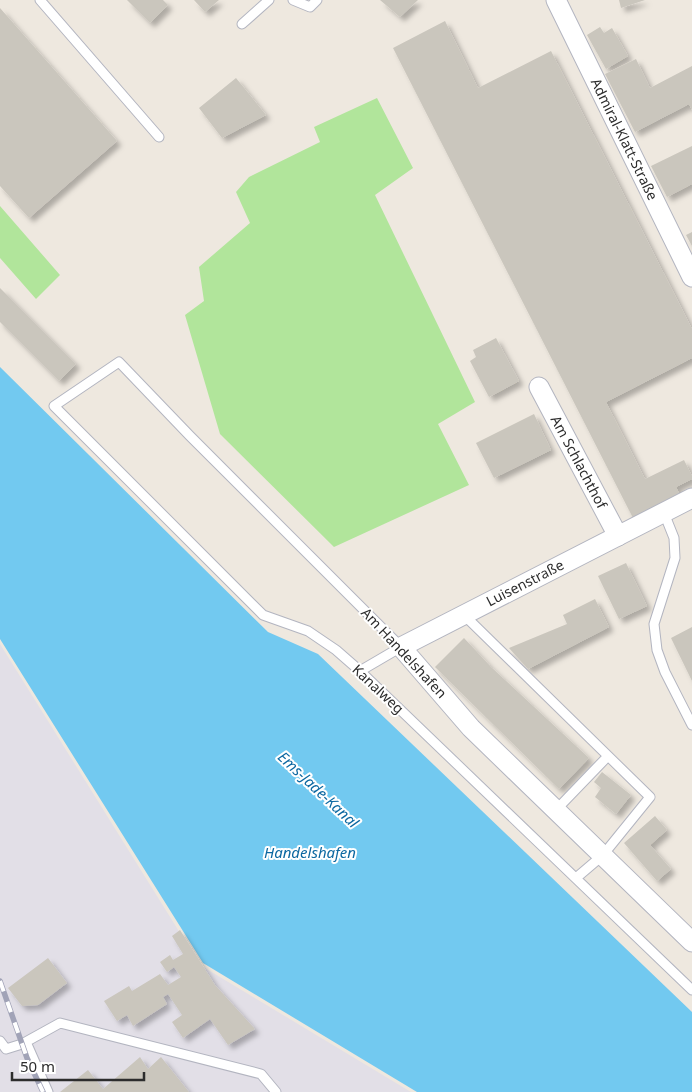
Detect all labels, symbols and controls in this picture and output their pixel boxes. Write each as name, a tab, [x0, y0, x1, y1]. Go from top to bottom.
street label: Admiral-Klatt-Straße	[587, 75, 663, 203]
street label: Am Schlachthof	[547, 412, 612, 513]
street label: Luisenstraße	[483, 555, 567, 610]
street label: Am Handelshafen	[357, 603, 451, 702]
street label: Kanalweg	[348, 660, 408, 717]
water label: Ems-Jade-Kanal	[274, 747, 364, 833]
water label: Handelshafen	[264, 842, 356, 862]
scale bar	[12, 1050, 145, 1082]
text: 50 m	[20, 1056, 55, 1076]

